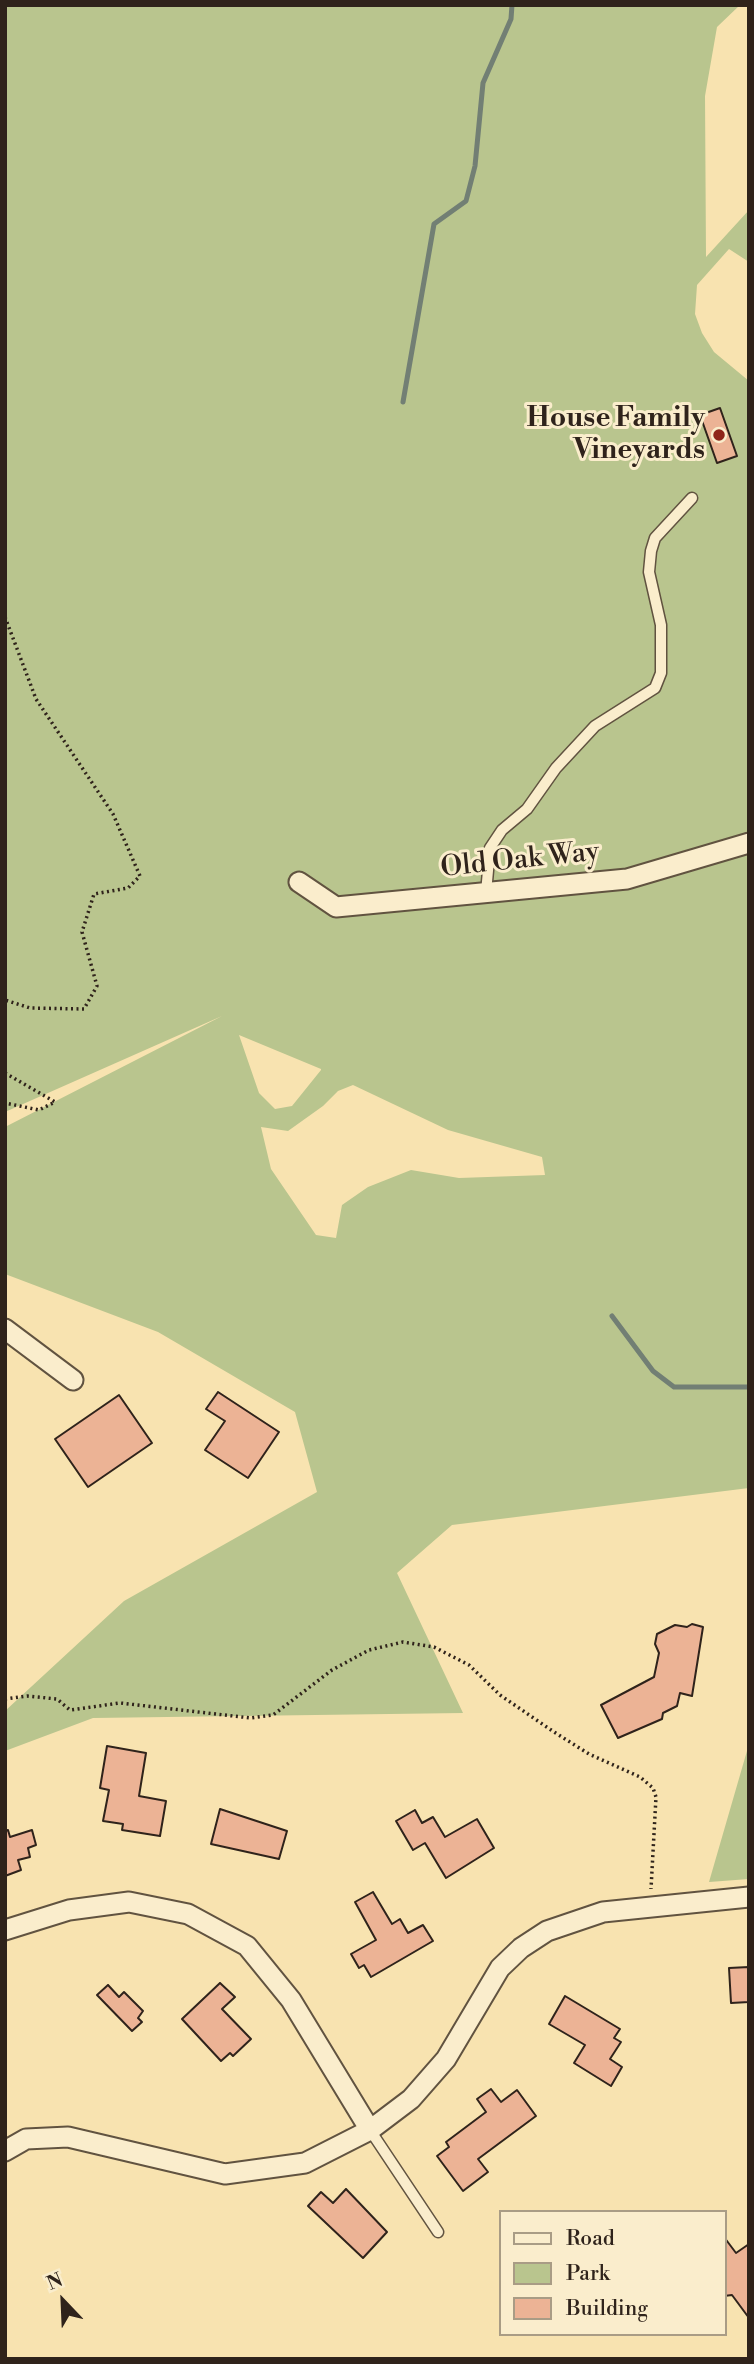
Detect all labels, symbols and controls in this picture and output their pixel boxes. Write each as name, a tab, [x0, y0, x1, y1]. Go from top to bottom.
place label: House Family Vineyards	[527, 402, 705, 468]
marker: House Family Vineyards	[711, 427, 727, 443]
street label: Old Oak Way	[439, 836, 601, 886]
legend	[498, 2210, 726, 2336]
text: Road	[566, 2226, 615, 2252]
text: Park	[566, 2261, 610, 2287]
north arrow	[28, 2266, 98, 2336]
text: N	[43, 2268, 66, 2296]
text: Building	[566, 2296, 648, 2322]

